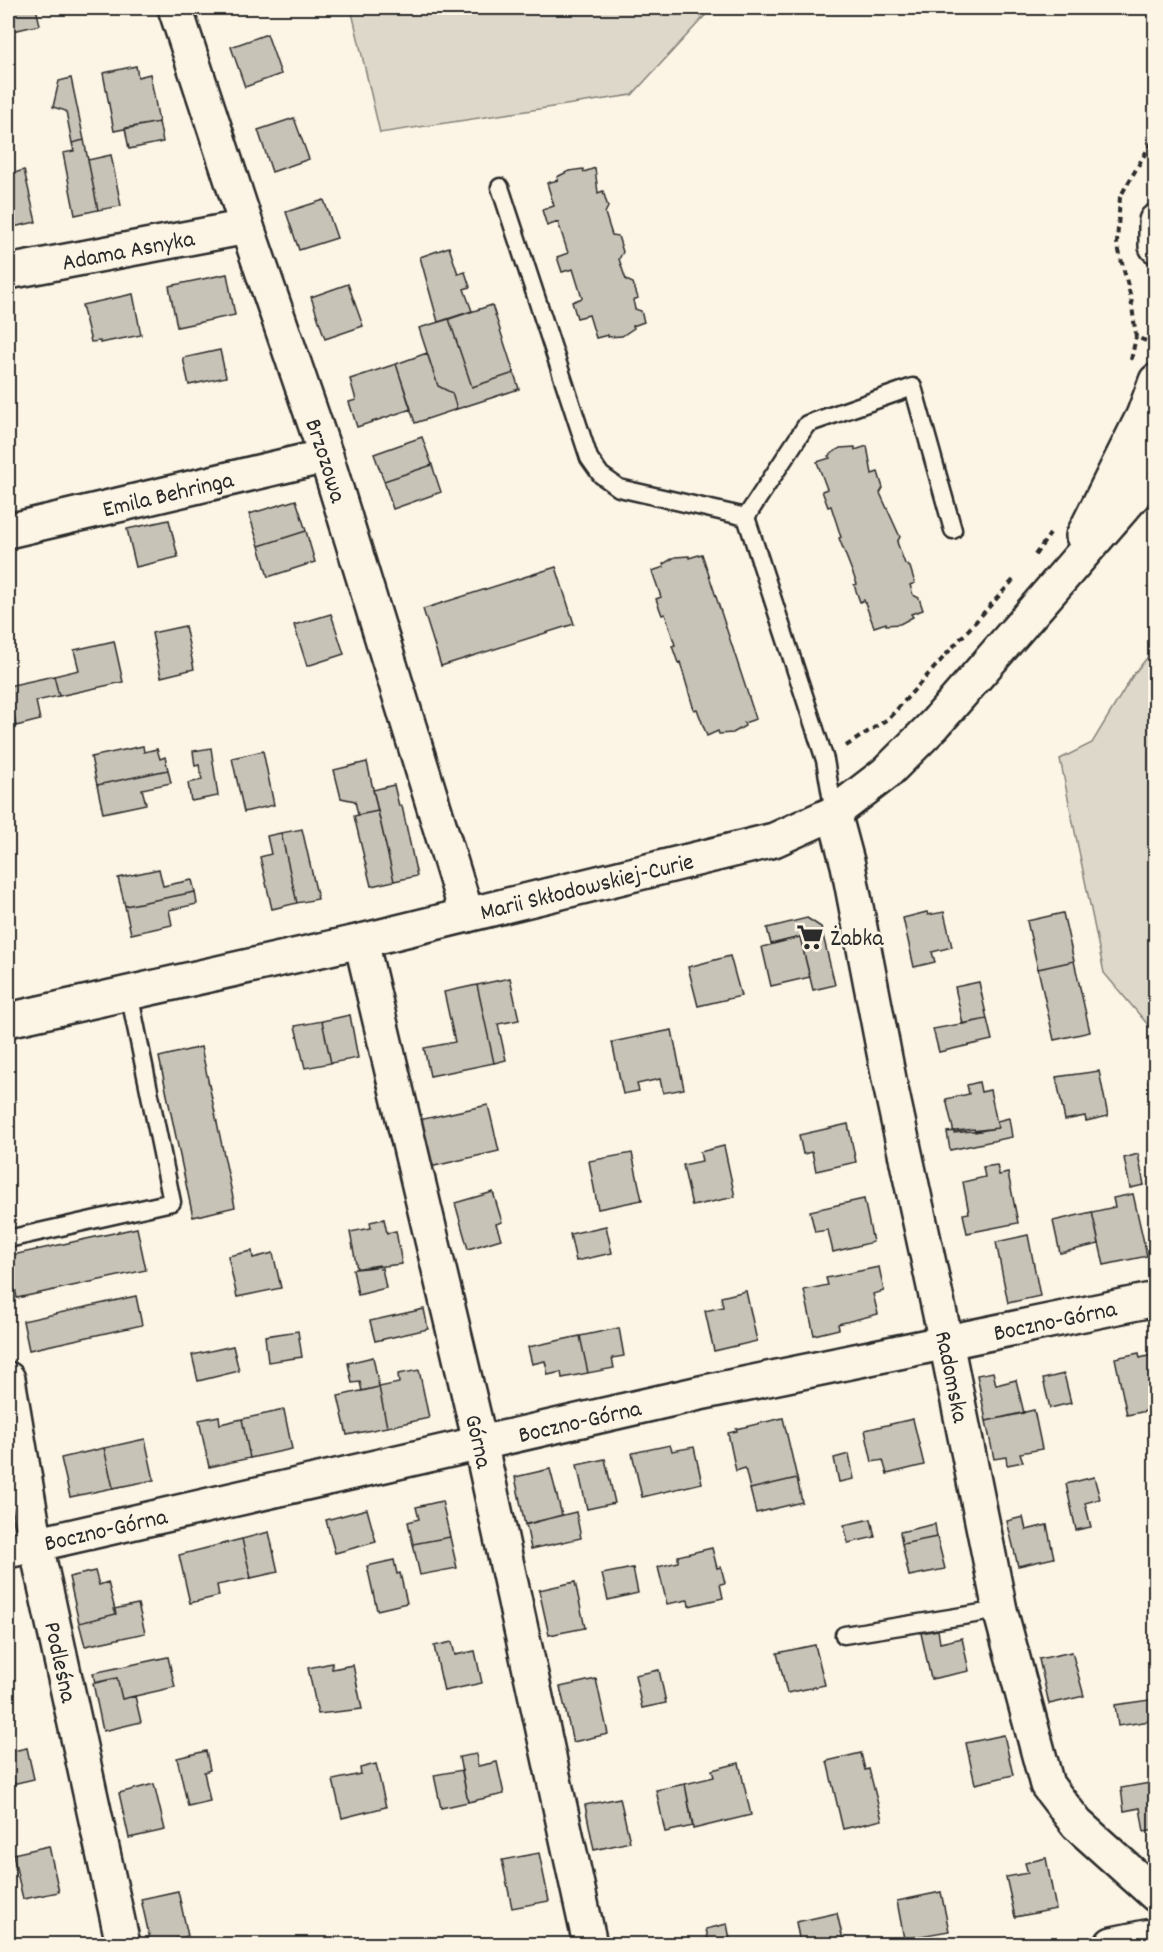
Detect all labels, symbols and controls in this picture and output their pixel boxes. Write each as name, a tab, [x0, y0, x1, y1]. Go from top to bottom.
street label: Adama Asnyka	[59, 223, 198, 281]
street label: Brzozowa	[294, 414, 354, 508]
street label: Emila Behringa	[99, 464, 238, 528]
street label: Marii Skłodowskiej-Curie	[477, 846, 698, 931]
supermarket icon: Żabka	[795, 922, 825, 952]
place label: Żabka	[830, 923, 884, 957]
street label: Boczno-Górna	[991, 1293, 1121, 1352]
street label: Radomska	[924, 1328, 976, 1427]
street label: Boczno-Górna	[515, 1393, 645, 1454]
street label: Górna	[454, 1412, 499, 1472]
street label: Boczno-Górna	[41, 1501, 172, 1562]
street label: Podleśna	[33, 1619, 84, 1707]

